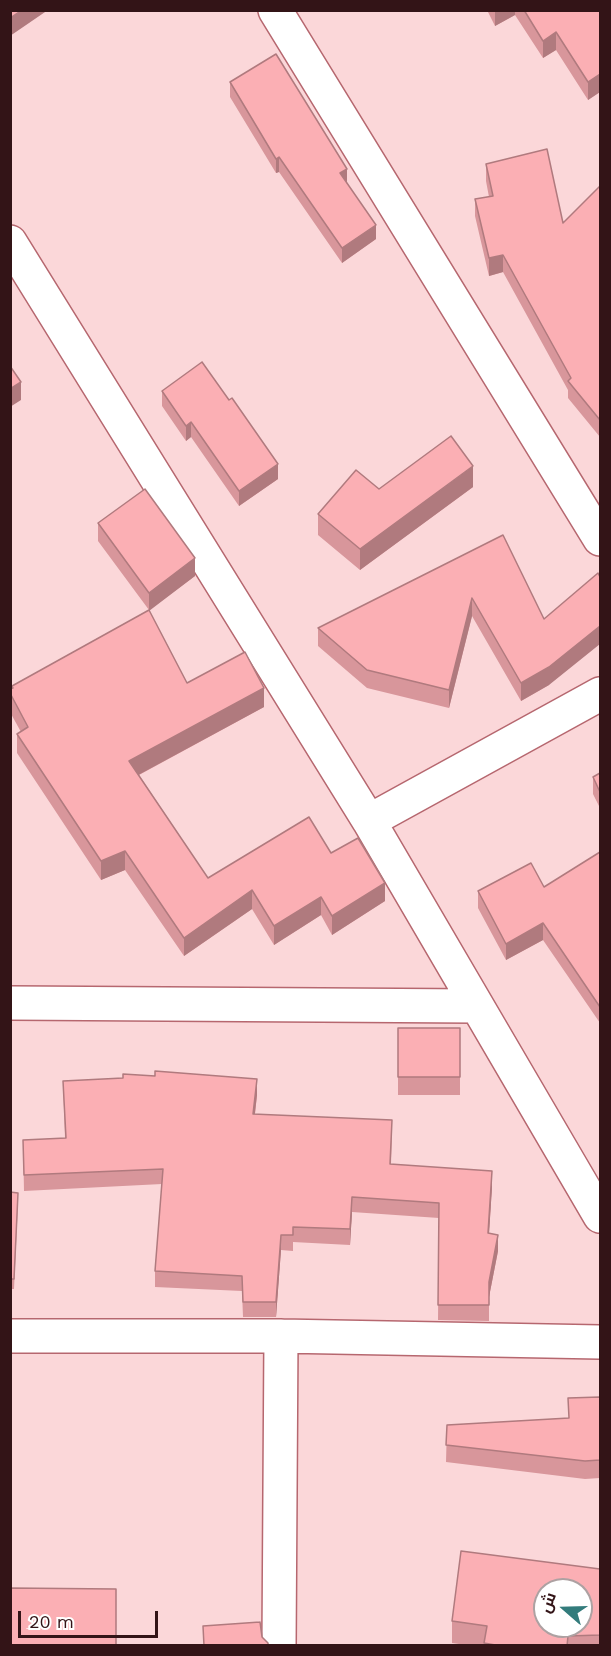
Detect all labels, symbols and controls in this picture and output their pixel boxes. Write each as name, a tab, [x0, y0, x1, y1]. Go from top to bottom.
north arrow	[533, 1578, 593, 1638]
text: ش	[535, 1589, 560, 1615]
scale bar	[21, 1599, 160, 1637]
text: 20 m	[29, 1611, 74, 1632]

